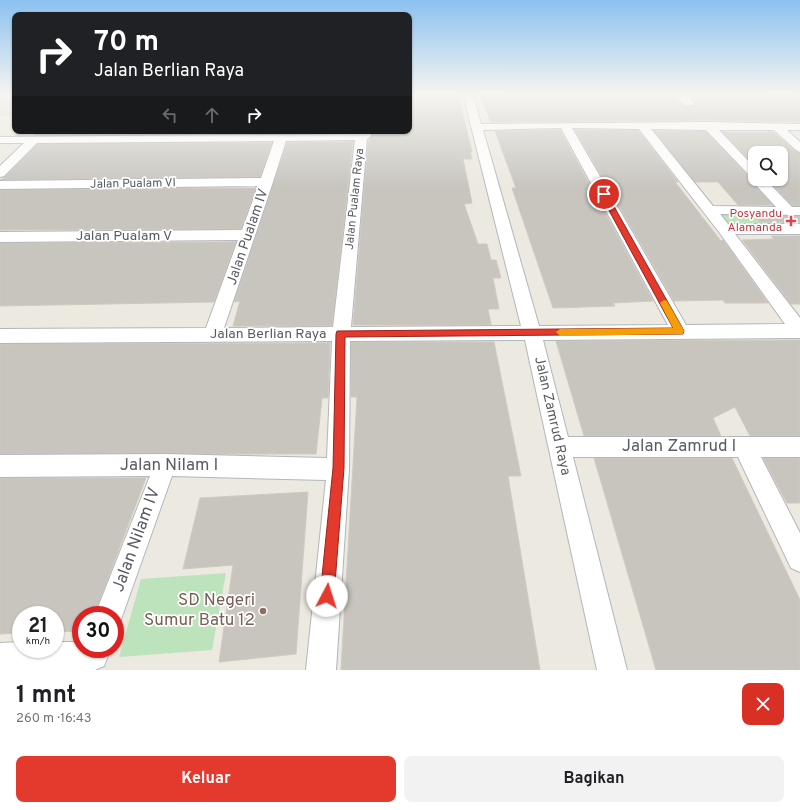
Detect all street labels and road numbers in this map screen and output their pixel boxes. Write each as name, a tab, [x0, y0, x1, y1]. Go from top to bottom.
street label: Jalan Pualam Raya	[342, 148, 368, 250]
street label: Jalan Pualam VI	[90, 175, 176, 193]
street label: Jalan Pualam IV	[224, 187, 272, 287]
street label: Jalan Pualam V	[76, 228, 172, 245]
street label: Jalan Berlian Raya	[210, 326, 326, 343]
street label: Jalan Zamrud Raya	[530, 355, 574, 477]
street label: Jalan Zamrud I	[622, 436, 736, 458]
street label: Jalan Nilam I	[120, 455, 218, 477]
street label: Jalan Nilam IV	[108, 485, 166, 595]

